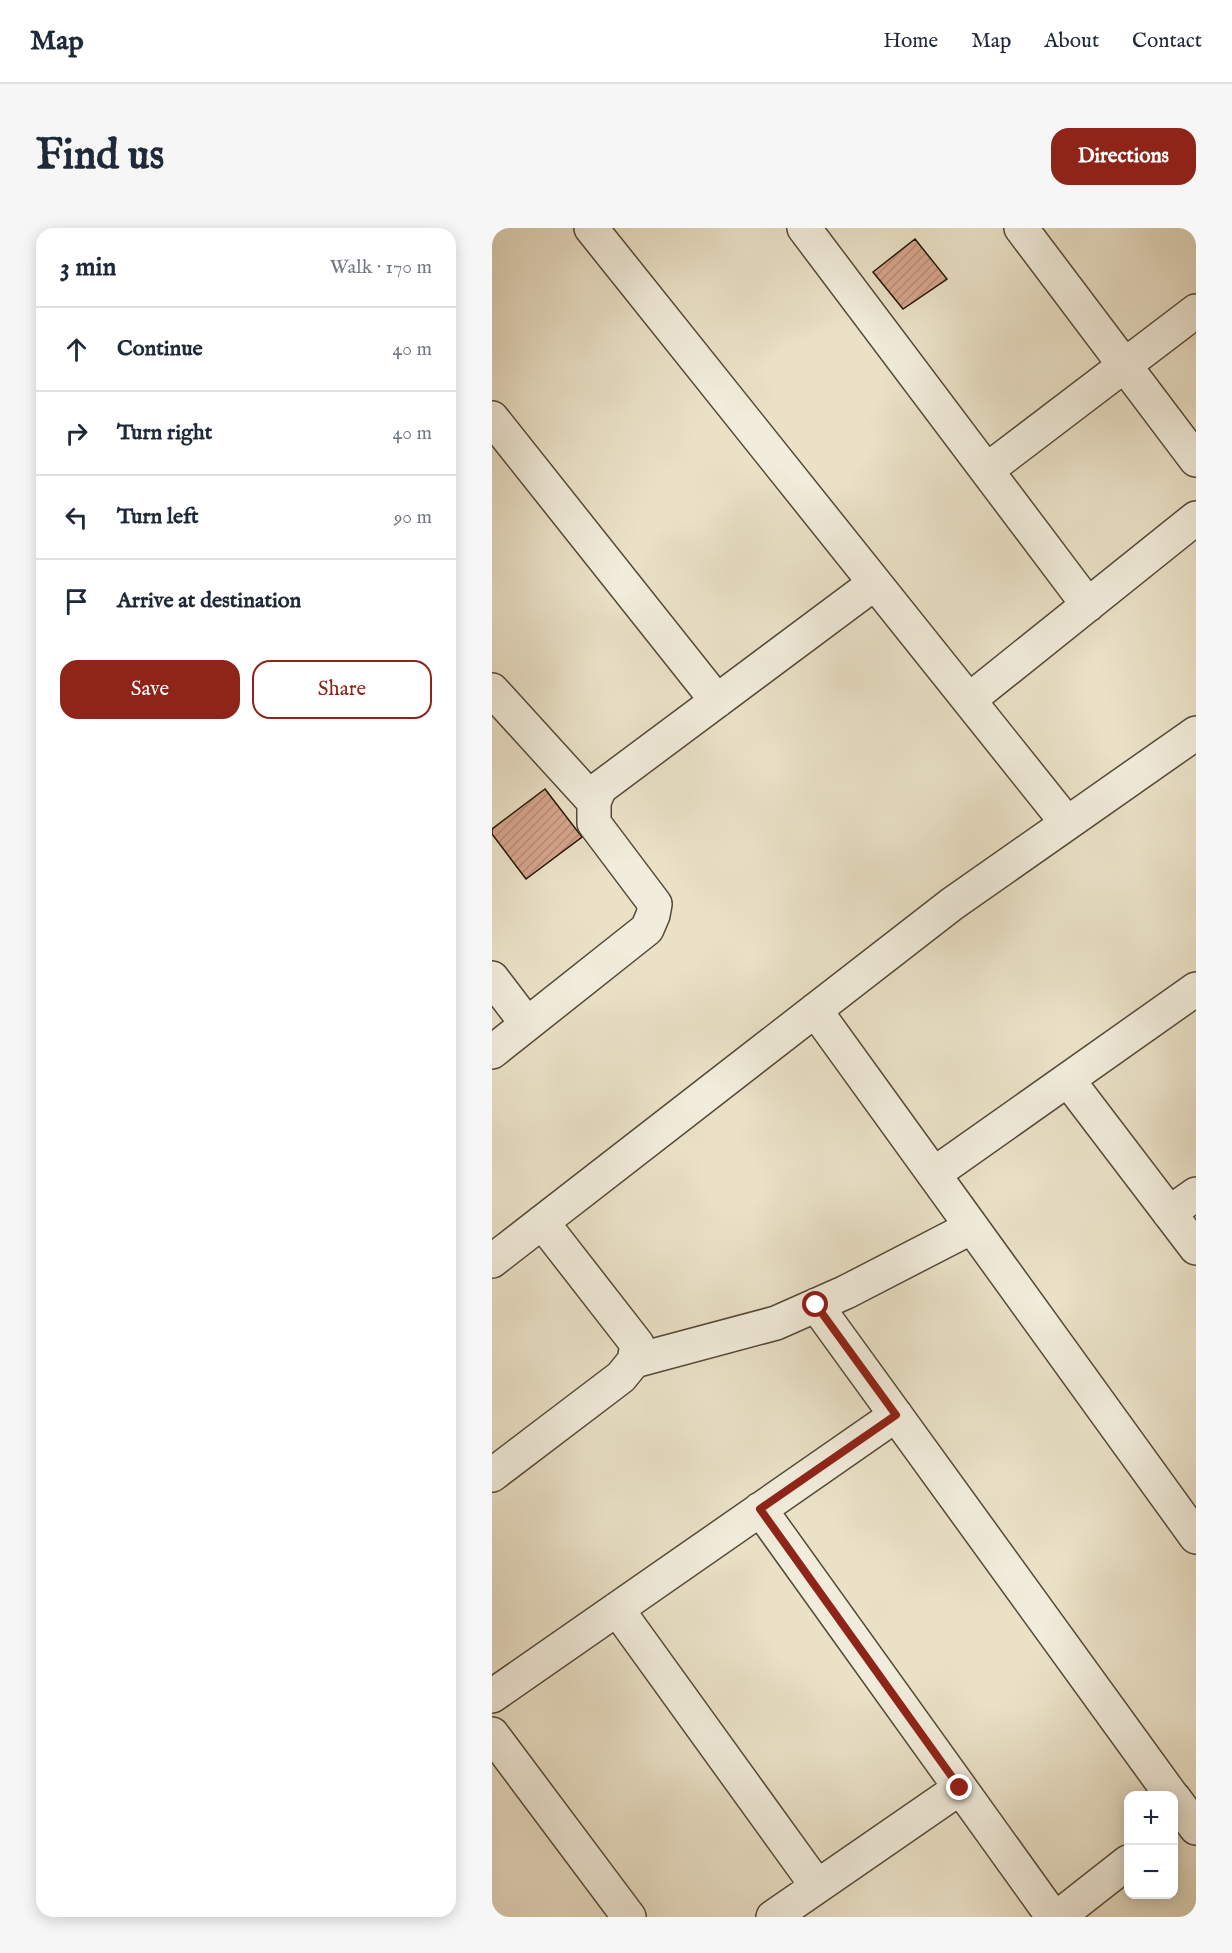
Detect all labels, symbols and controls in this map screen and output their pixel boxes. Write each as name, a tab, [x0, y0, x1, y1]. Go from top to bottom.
text: Map	[30, 24, 84, 59]
text: Home	[883, 28, 938, 55]
text: Map	[971, 28, 1011, 55]
text: About	[1044, 28, 1099, 55]
text: Contact	[1132, 28, 1202, 55]
button: Directions	[1051, 128, 1196, 185]
text: Find us	[36, 130, 164, 183]
text: 3 min	[60, 251, 116, 284]
text: Walk · 170 m	[330, 255, 432, 280]
icon: ahead	[60, 333, 93, 366]
text: Continue	[117, 335, 203, 363]
text: 40 m	[393, 337, 432, 362]
icon: right	[60, 417, 93, 450]
text: Turn right	[117, 419, 212, 447]
text: 40 m	[393, 421, 432, 446]
icon: left	[60, 501, 93, 534]
text: Turn left	[117, 503, 199, 531]
text: 90 m	[394, 505, 432, 530]
icon: arrive	[60, 585, 93, 618]
text: Arrive at destination	[117, 587, 301, 615]
button: Save	[60, 660, 240, 719]
button: Share	[252, 660, 432, 719]
route start	[802, 1291, 828, 1317]
route end	[946, 1774, 972, 1800]
map controls	[1124, 1791, 1178, 1899]
button: +	[1124, 1791, 1178, 1845]
button: −	[1124, 1845, 1178, 1899]

